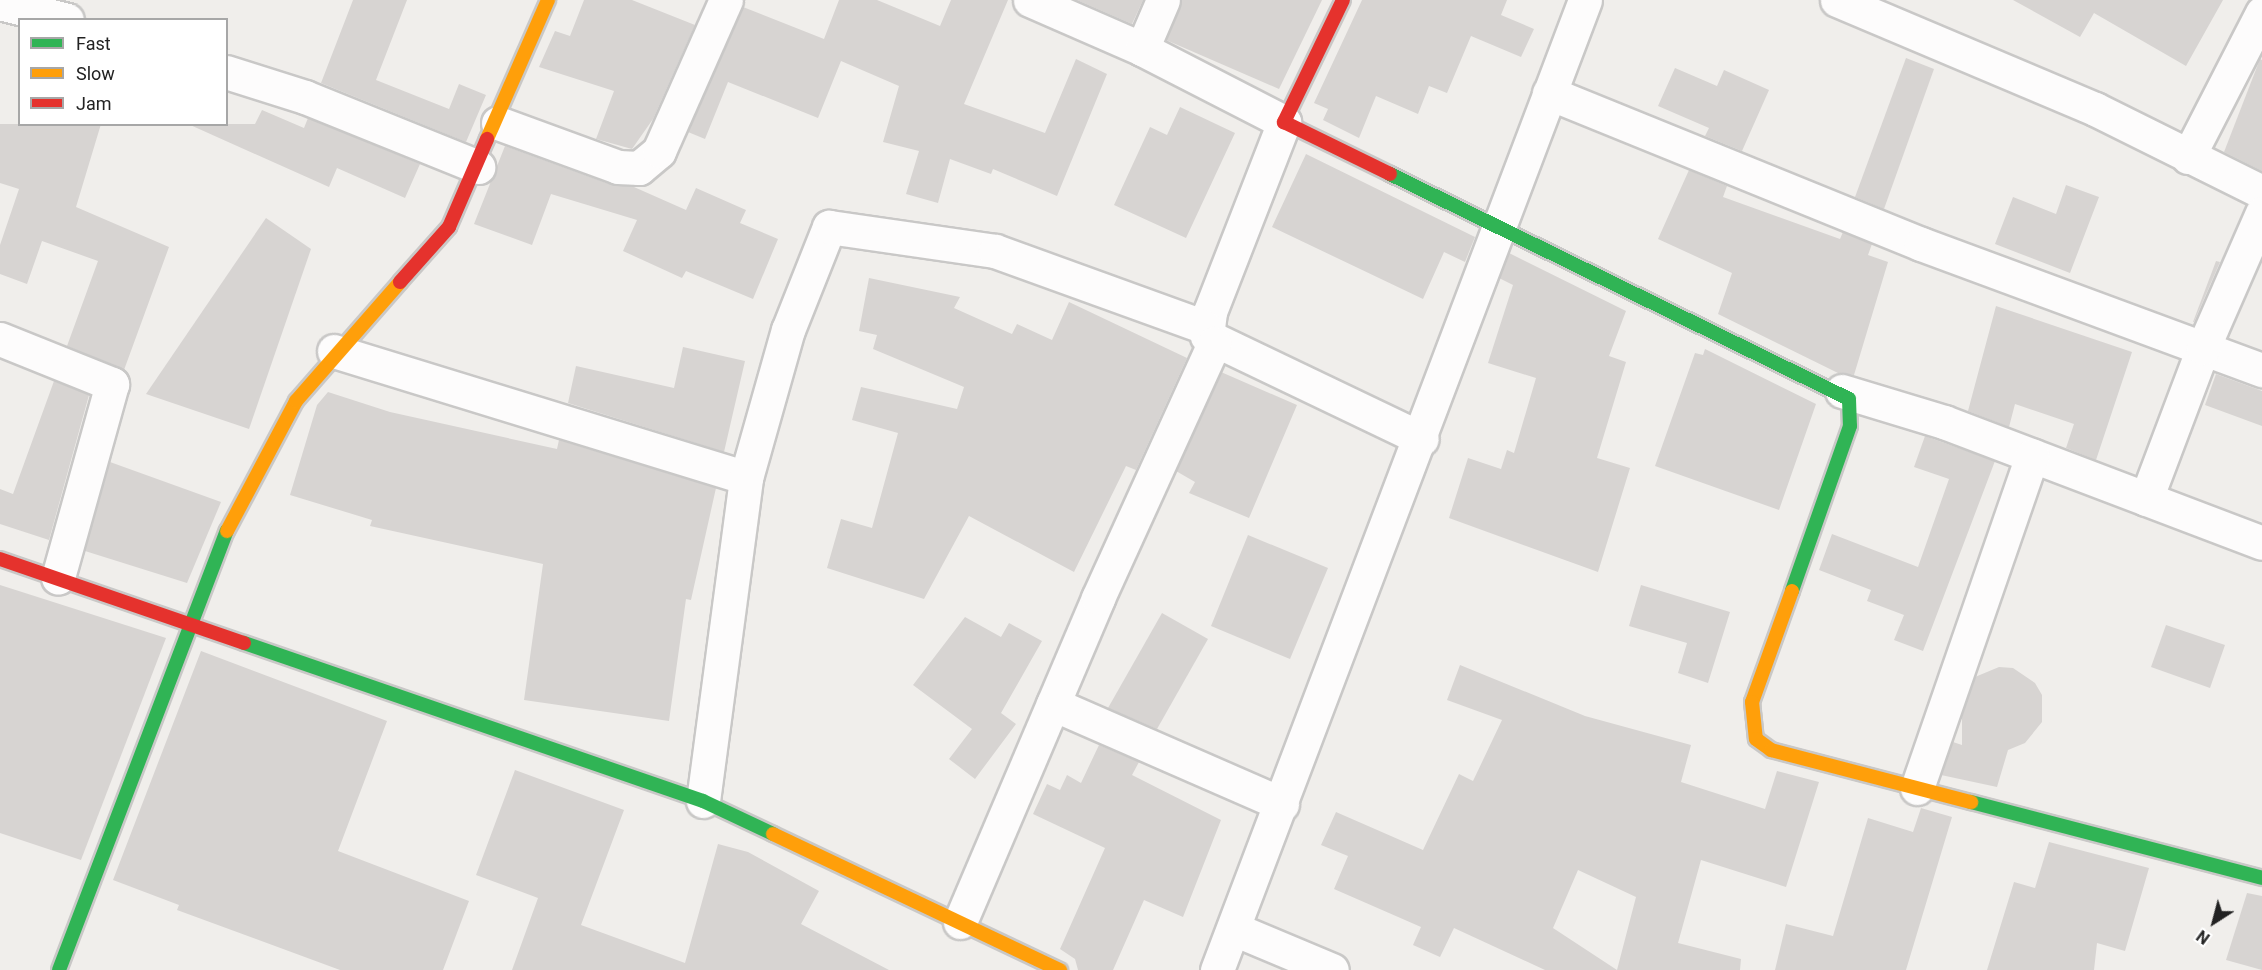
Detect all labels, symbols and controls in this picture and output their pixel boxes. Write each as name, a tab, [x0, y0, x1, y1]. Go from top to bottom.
legend	[18, 18, 228, 126]
text: Fast	[76, 33, 111, 54]
text: Slow	[76, 63, 115, 84]
text: Jam	[76, 93, 112, 114]
north arrow	[2184, 892, 2244, 952]
text: N	[2193, 926, 2213, 948]

